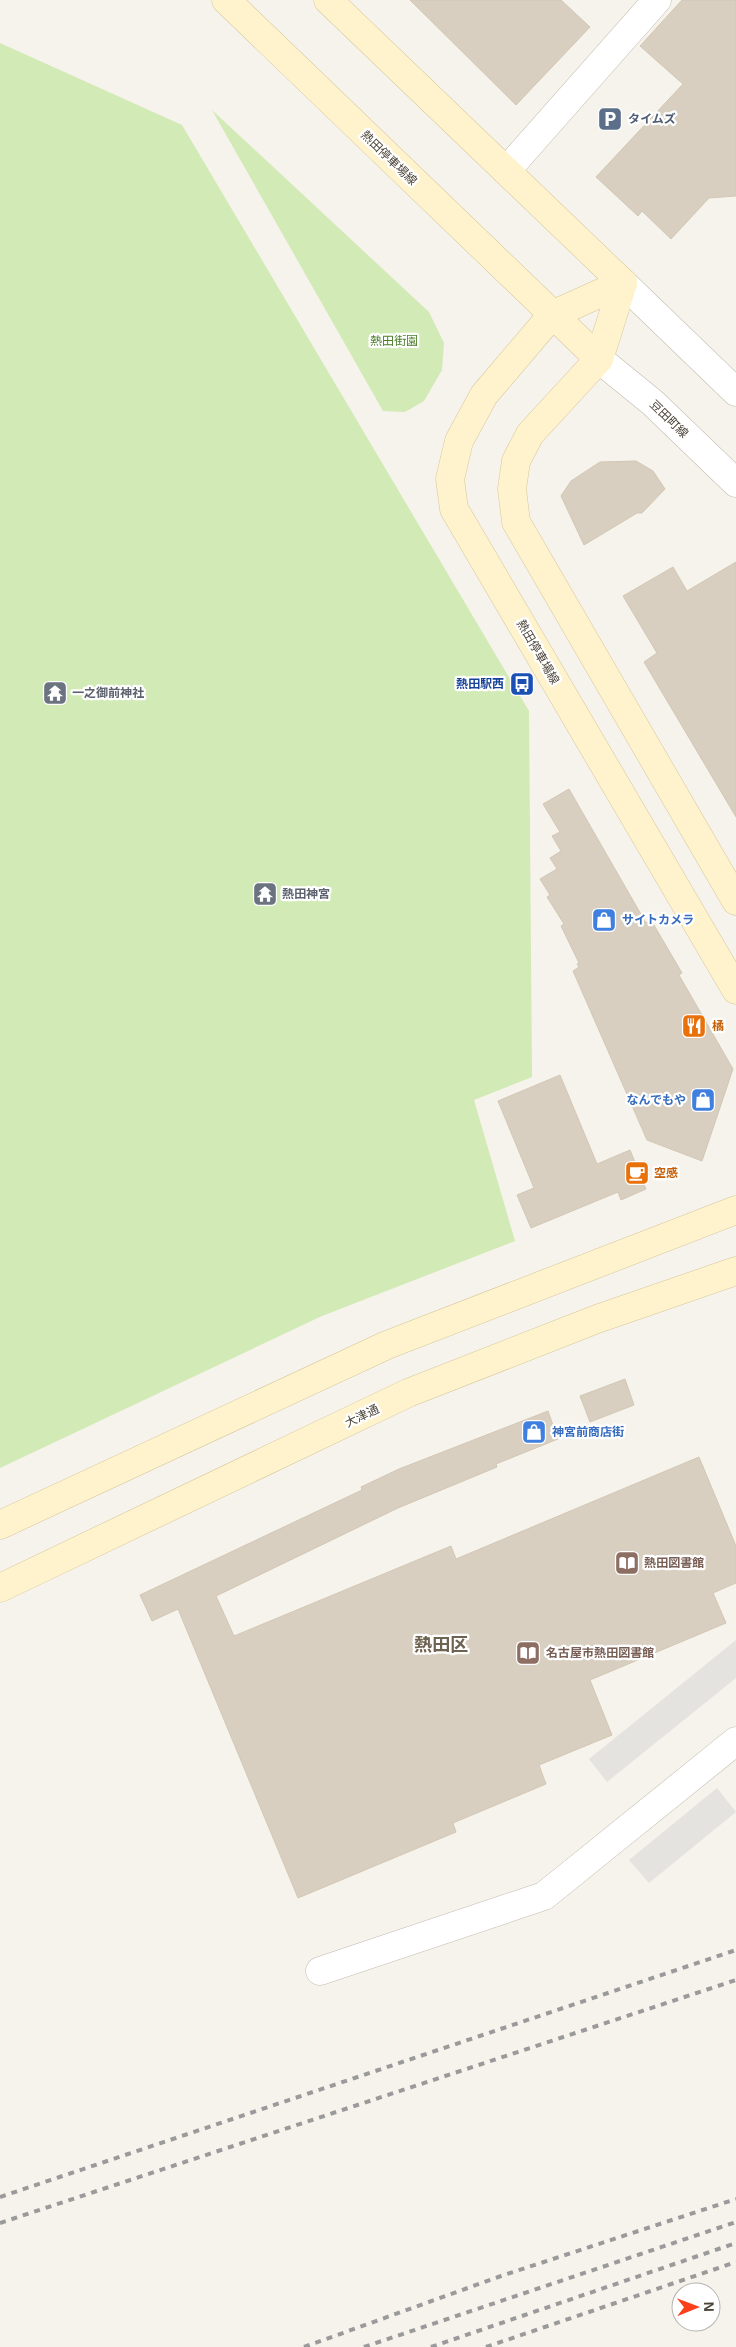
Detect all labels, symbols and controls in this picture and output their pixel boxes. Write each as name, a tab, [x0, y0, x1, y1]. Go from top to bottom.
parking icon: タイムズ	[597, 106, 623, 132]
place label: タイムズ	[628, 112, 676, 126]
street label: 熱田停車場線	[358, 128, 420, 188]
park label: 熱田街園	[370, 334, 418, 348]
street label: 豆田町線	[647, 397, 691, 441]
street label: 熱田停車場線	[514, 617, 562, 687]
bus stop icon: 熱田駅西	[509, 671, 535, 697]
place label: 熱田駅西	[456, 677, 504, 691]
temple icon: 一之御前神社	[42, 680, 68, 706]
place label: 一之御前神社	[72, 686, 144, 700]
temple icon: 熱田神宮	[252, 881, 278, 907]
place label: 熱田神宮	[282, 887, 330, 901]
shop icon: サイトカメラ	[591, 907, 617, 933]
place label: サイトカメラ	[622, 913, 694, 927]
restaurant icon: 橘	[681, 1013, 707, 1039]
place label: 橘	[712, 1019, 724, 1033]
shop icon: なんでもや	[690, 1087, 716, 1113]
place label: なんでもや	[627, 1093, 686, 1107]
cafe icon: 空感	[624, 1160, 650, 1186]
place label: 空感	[654, 1166, 678, 1180]
street label: 大津通	[343, 1402, 381, 1430]
shop icon: 神宮前商店街	[521, 1419, 547, 1445]
place label: 神宮前商店街	[552, 1425, 624, 1439]
library icon: 熱田図書館	[614, 1550, 640, 1576]
place label: 熱田図書館	[644, 1556, 704, 1570]
district label: 熱田区	[414, 1635, 468, 1655]
library icon: 名古屋市熱田図書館	[515, 1640, 541, 1666]
place label: 名古屋市熱田図書館	[546, 1646, 654, 1660]
north arrow	[671, 2282, 721, 2332]
text: N	[701, 2302, 717, 2312]

